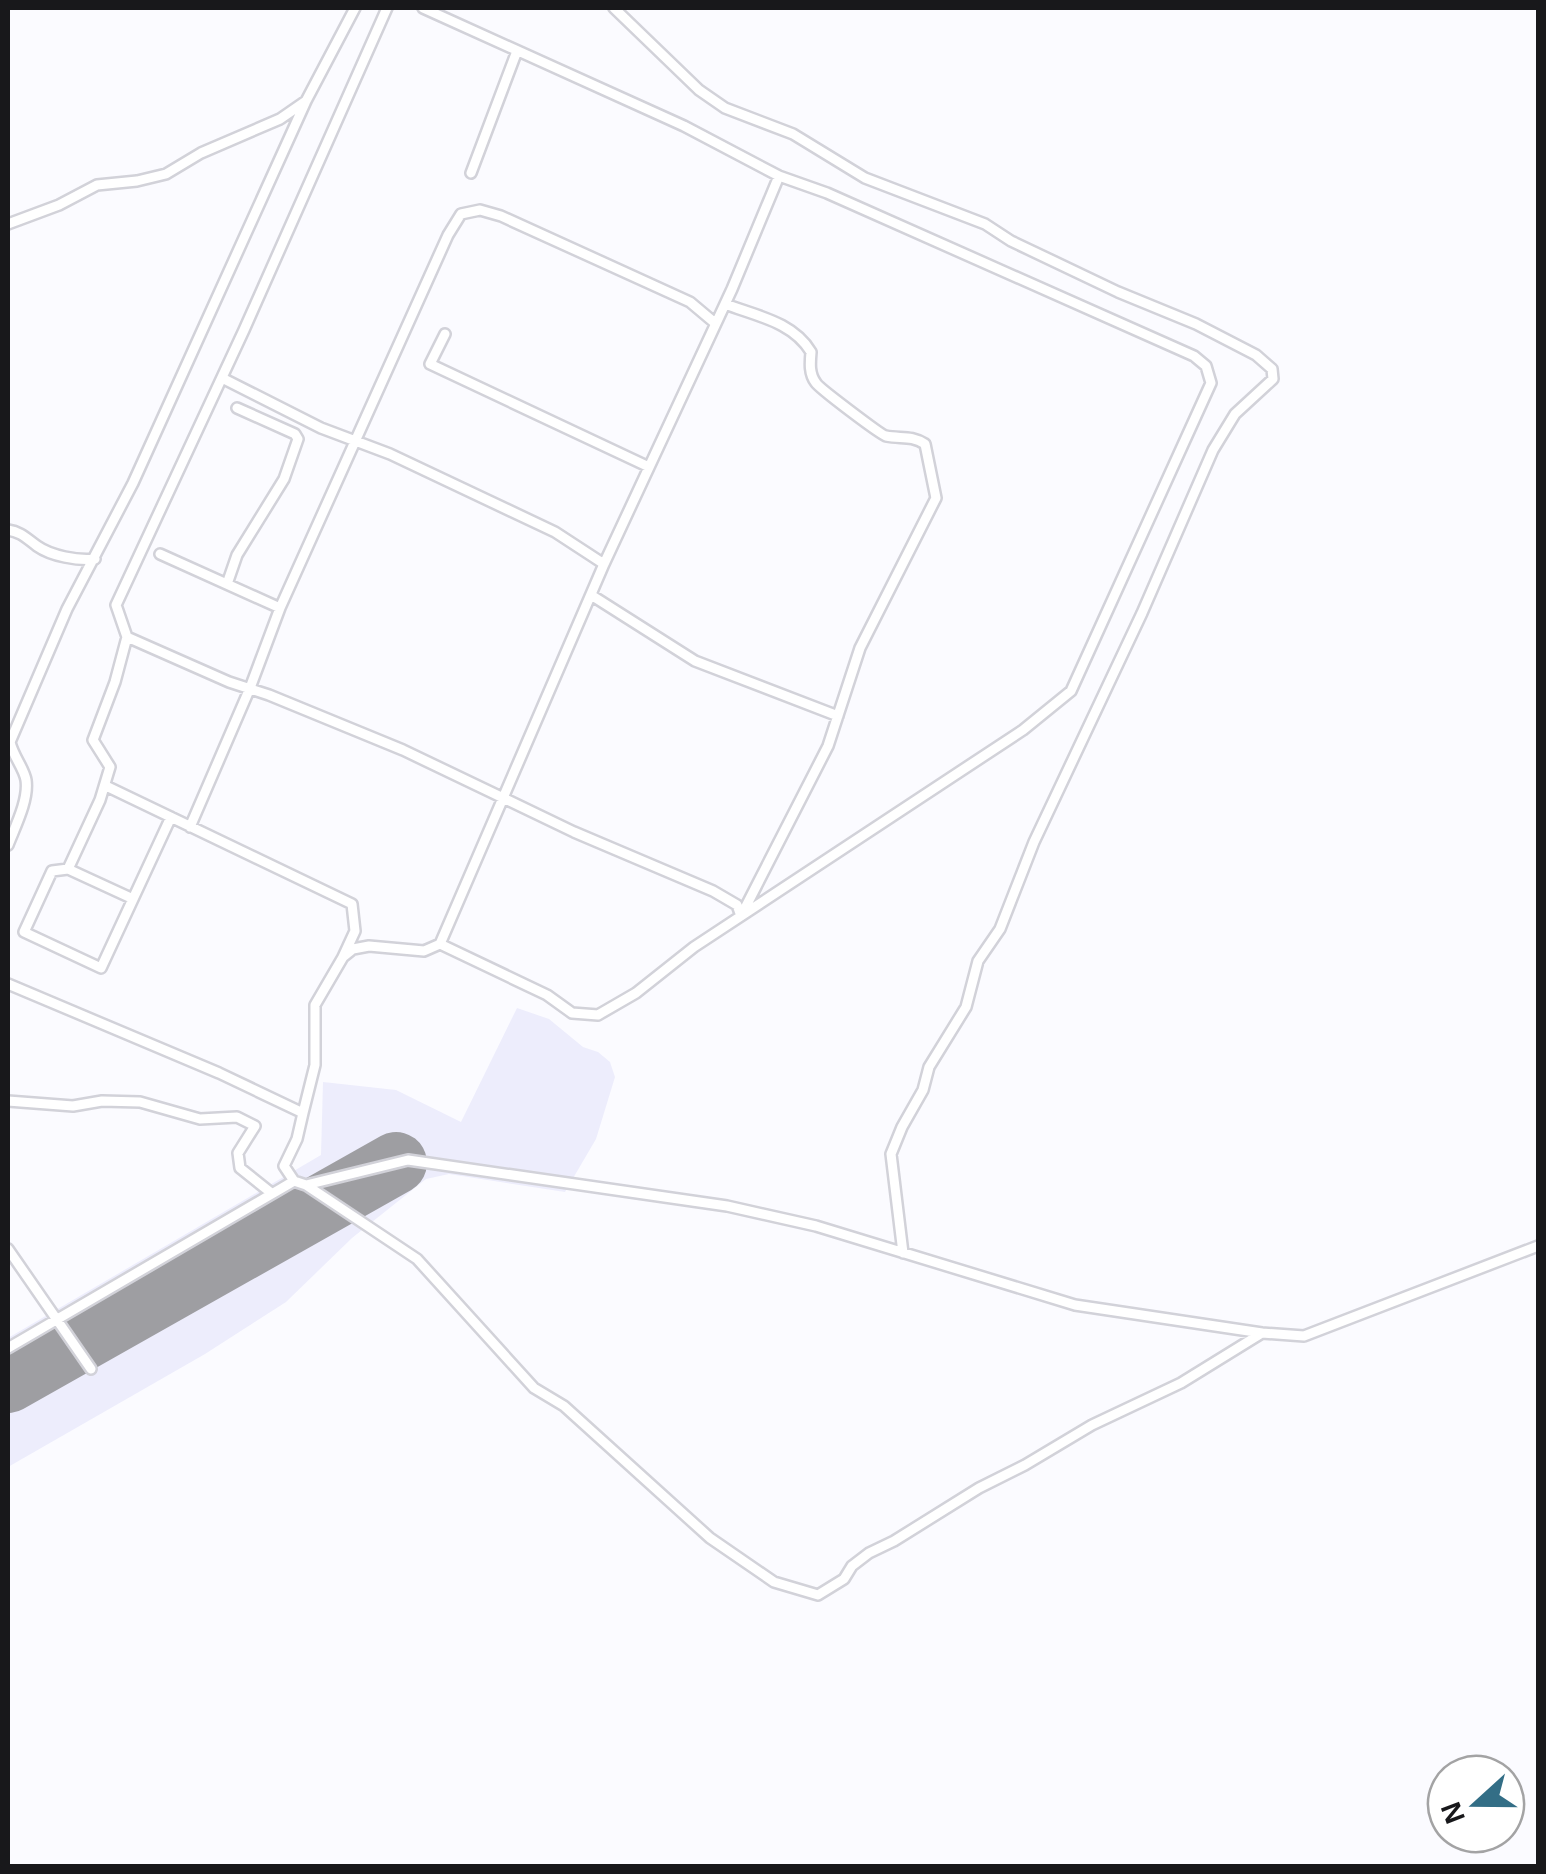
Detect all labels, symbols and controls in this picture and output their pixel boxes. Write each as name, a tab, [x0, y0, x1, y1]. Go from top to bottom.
north arrow	[1426, 1754, 1526, 1854]
text: N	[1435, 1798, 1471, 1828]

